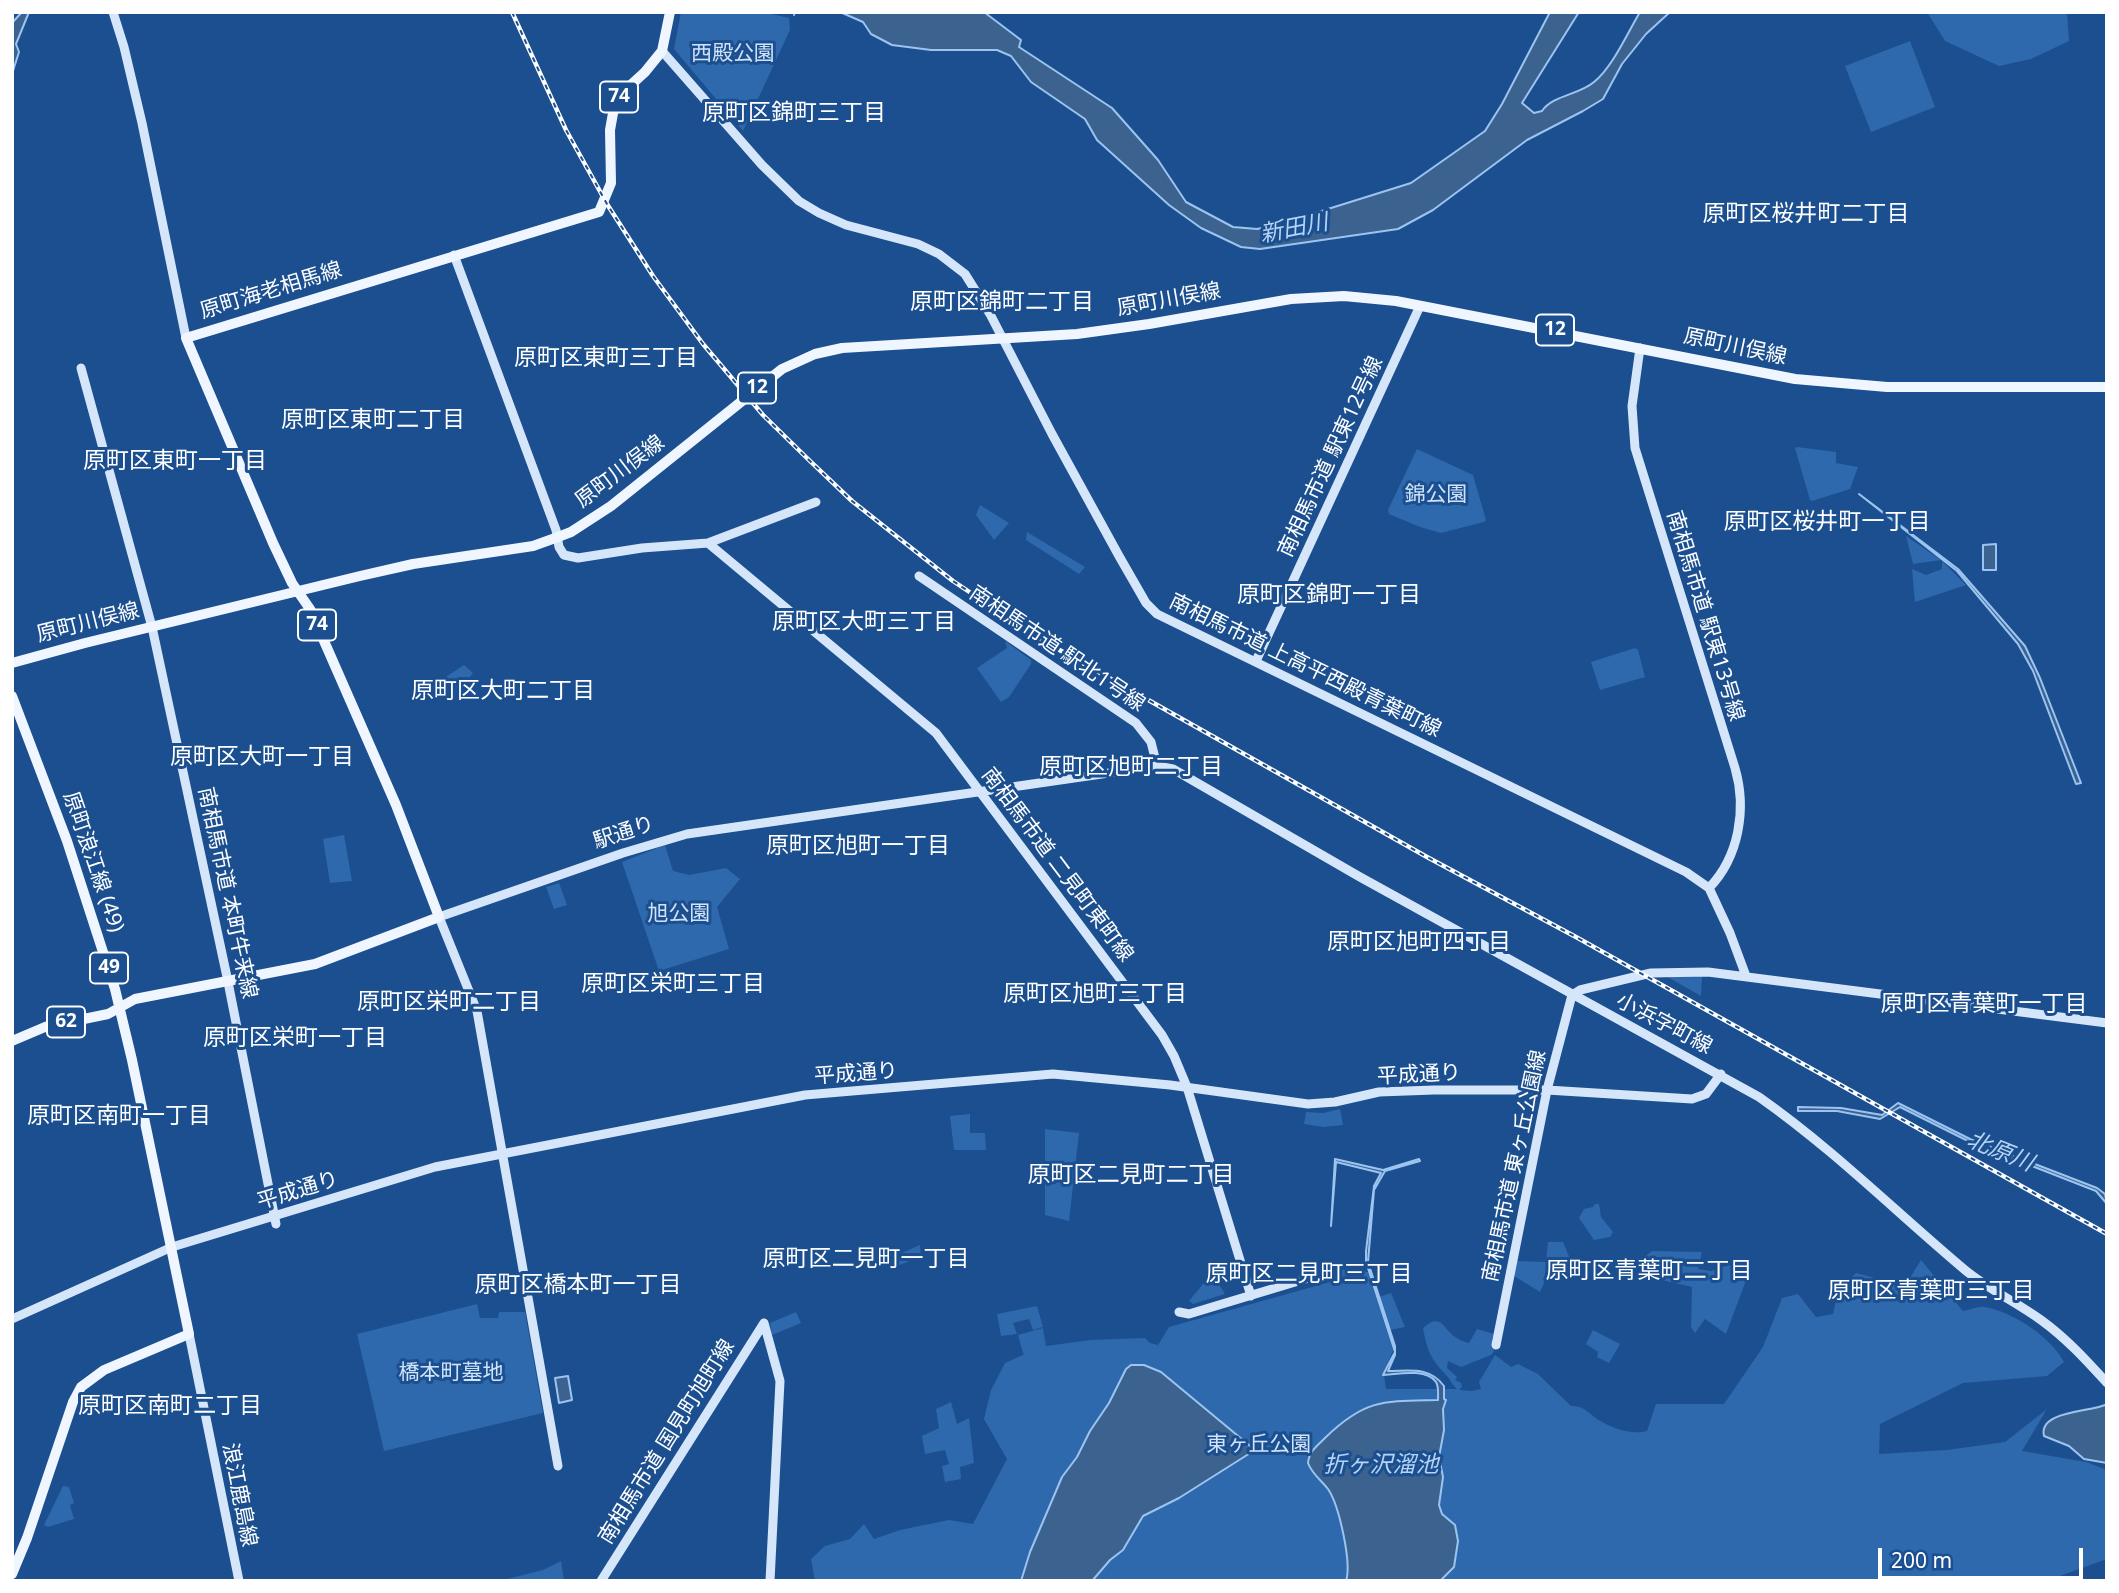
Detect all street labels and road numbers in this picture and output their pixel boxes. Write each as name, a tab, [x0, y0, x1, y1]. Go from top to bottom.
road number: 74	[600, 82, 638, 113]
street label: 原町海老相馬線	[197, 257, 345, 325]
street label: 原町川俣線	[1115, 278, 1223, 322]
road number: 12	[1536, 314, 1574, 346]
street label: 原町川俣線	[1681, 324, 1789, 370]
street label: 南相馬市道 駅東12号線	[1273, 353, 1389, 561]
road number: 12	[738, 372, 776, 404]
street label: 原町川俣線	[570, 430, 670, 514]
street label: 南相馬市道 駅東13号線	[1661, 508, 1749, 724]
street label: 南相馬市道 駅北1号線	[964, 581, 1150, 717]
street label: 南相馬市道 上高平西殿青葉町線	[1165, 589, 1445, 743]
street label: 原町川俣線	[34, 598, 142, 648]
road number: 74	[298, 610, 336, 640]
street label: 南相馬市道 二見町東町線	[976, 763, 1138, 967]
street label: 南相馬市道 本町牛来線	[192, 785, 262, 1001]
street label: 原町浪江線 (49)	[57, 788, 129, 936]
street label: 駅通り	[590, 811, 658, 855]
road number: 49	[90, 952, 128, 984]
street label: 小浜字町線	[1612, 988, 1716, 1060]
road number: 62	[47, 1006, 85, 1038]
street label: 南相馬市道 東ヶ丘公園線	[1478, 1048, 1552, 1284]
street label: 平成通り	[813, 1059, 899, 1089]
street label: 平成通り	[1376, 1060, 1462, 1090]
street label: 平成通り	[254, 1167, 342, 1215]
street label: 南相馬市道 国見町旭町線	[594, 1335, 740, 1549]
street label: 浪江鹿島線	[217, 1441, 261, 1549]

